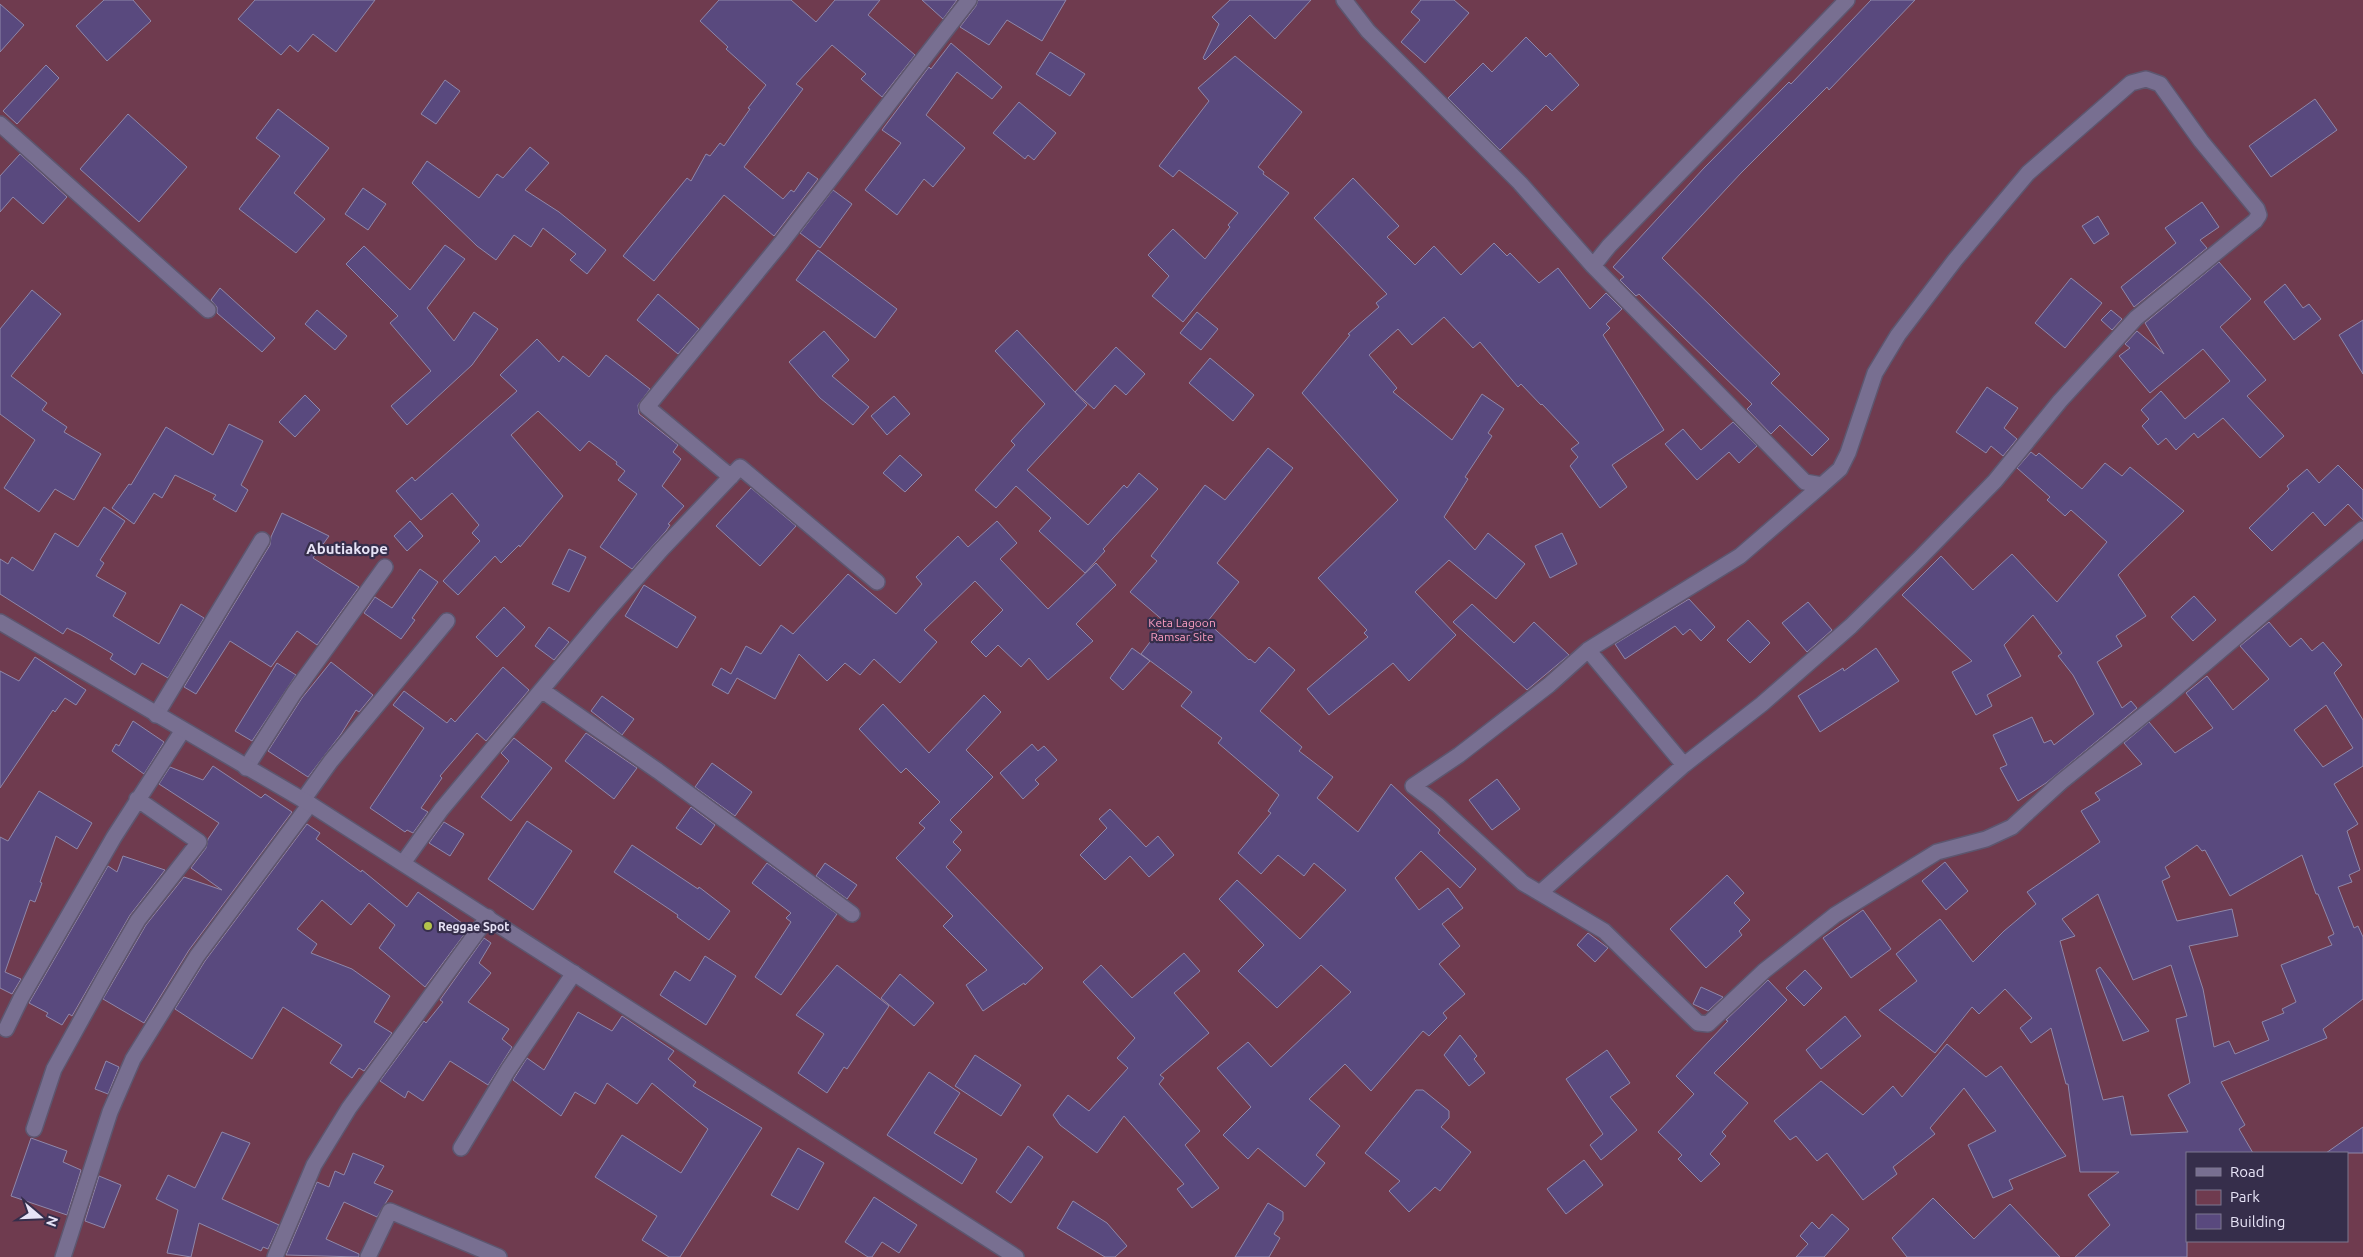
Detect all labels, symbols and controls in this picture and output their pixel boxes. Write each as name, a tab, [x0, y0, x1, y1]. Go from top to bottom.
district label: Abutiakope	[306, 540, 388, 557]
park label: Keta Lagoon Ramsar Site	[1148, 616, 1216, 643]
marker: Reggae Spot	[422, 920, 434, 932]
place label: Reggae Spot	[438, 920, 509, 933]
legend	[2186, 1152, 2348, 1242]
text: Road	[2230, 1163, 2265, 1180]
text: Park	[2230, 1188, 2260, 1205]
north arrow	[15, 1192, 65, 1242]
text: Building	[2230, 1213, 2285, 1230]
text: N	[43, 1214, 62, 1229]

